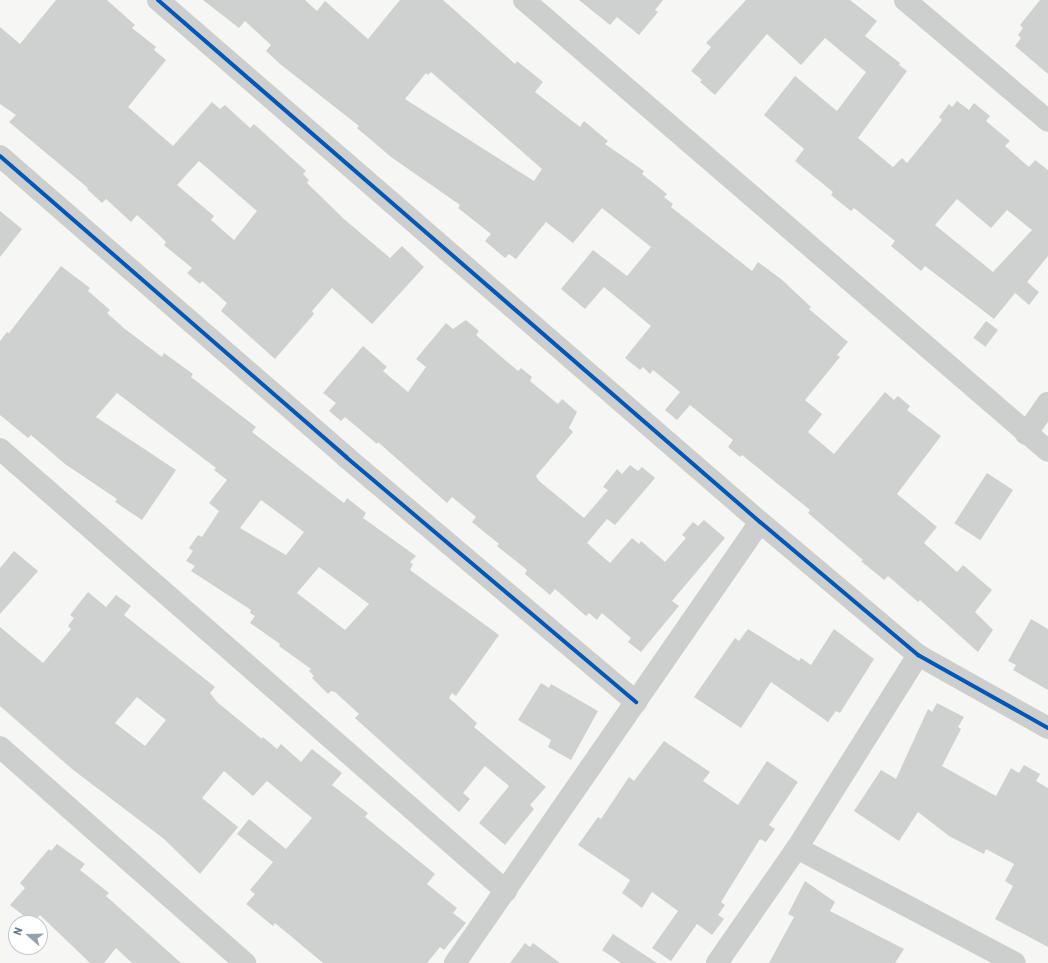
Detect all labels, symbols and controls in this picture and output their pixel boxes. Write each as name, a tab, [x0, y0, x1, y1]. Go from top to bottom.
north arrow	[8, 915, 48, 955]
text: N	[10, 925, 25, 937]

